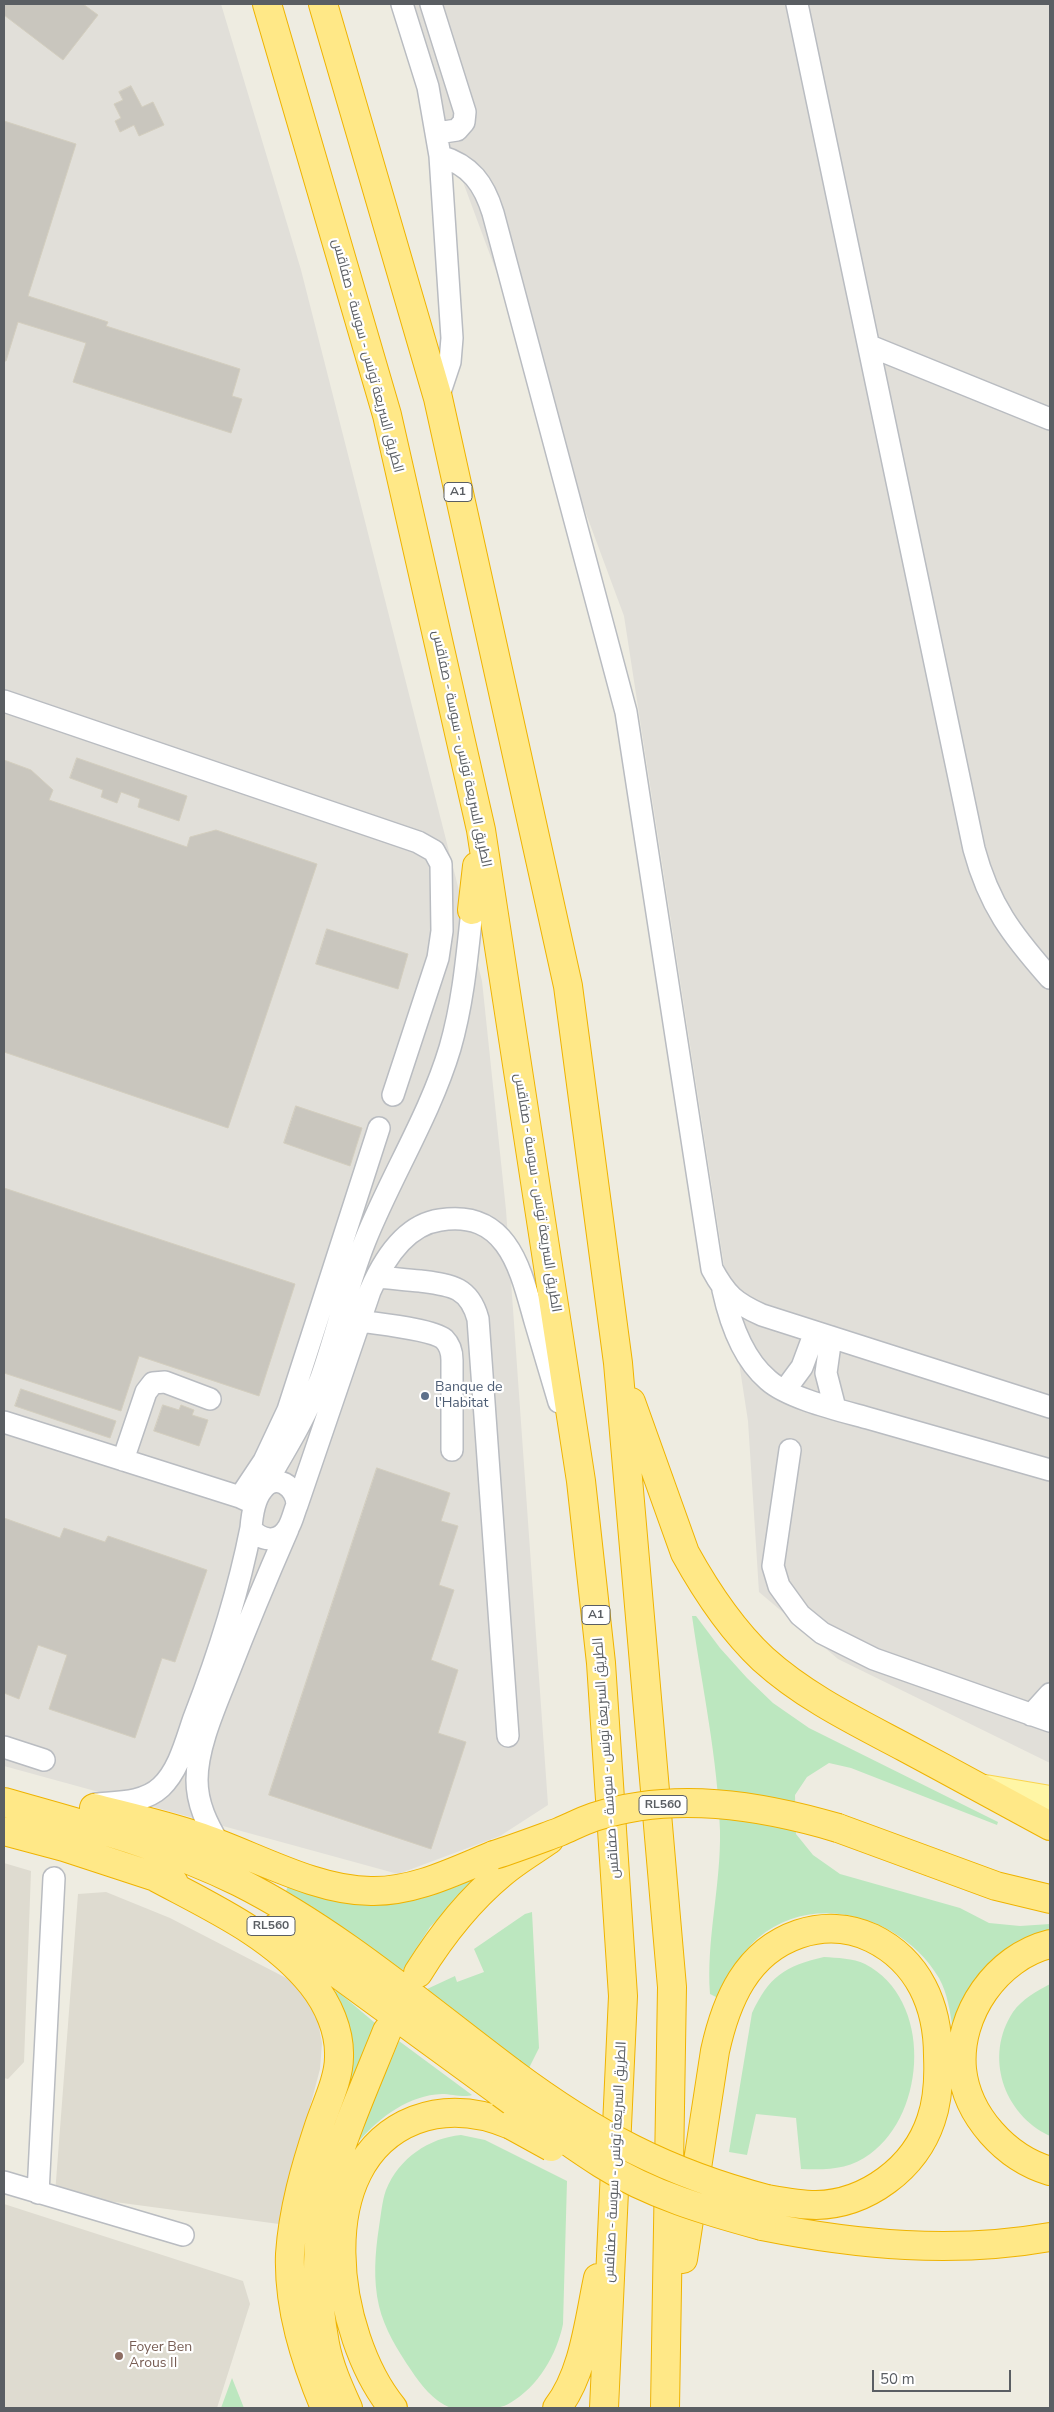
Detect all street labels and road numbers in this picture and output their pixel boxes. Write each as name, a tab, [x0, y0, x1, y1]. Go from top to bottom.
street label: الطريق السريعة تونس - سوسة - صفاقس	[328, 237, 406, 475]
road number: A1	[444, 482, 472, 502]
street label: الطريق السريعة تونس - سوسة - صفاقس	[428, 629, 494, 869]
street label: الطريق السريعة تونس - سوسة - صفاقس	[510, 1072, 564, 1314]
road number: A1	[582, 1606, 610, 1624]
street label: الطريق السريعة تونس - سوسة - صفاقس	[590, 1637, 624, 1879]
road number: RL560	[639, 1796, 687, 1814]
road number: RL560	[247, 1916, 295, 1935]
street label: الطريق السريعة تونس - سوسة - صفاقس	[601, 2041, 631, 2283]

